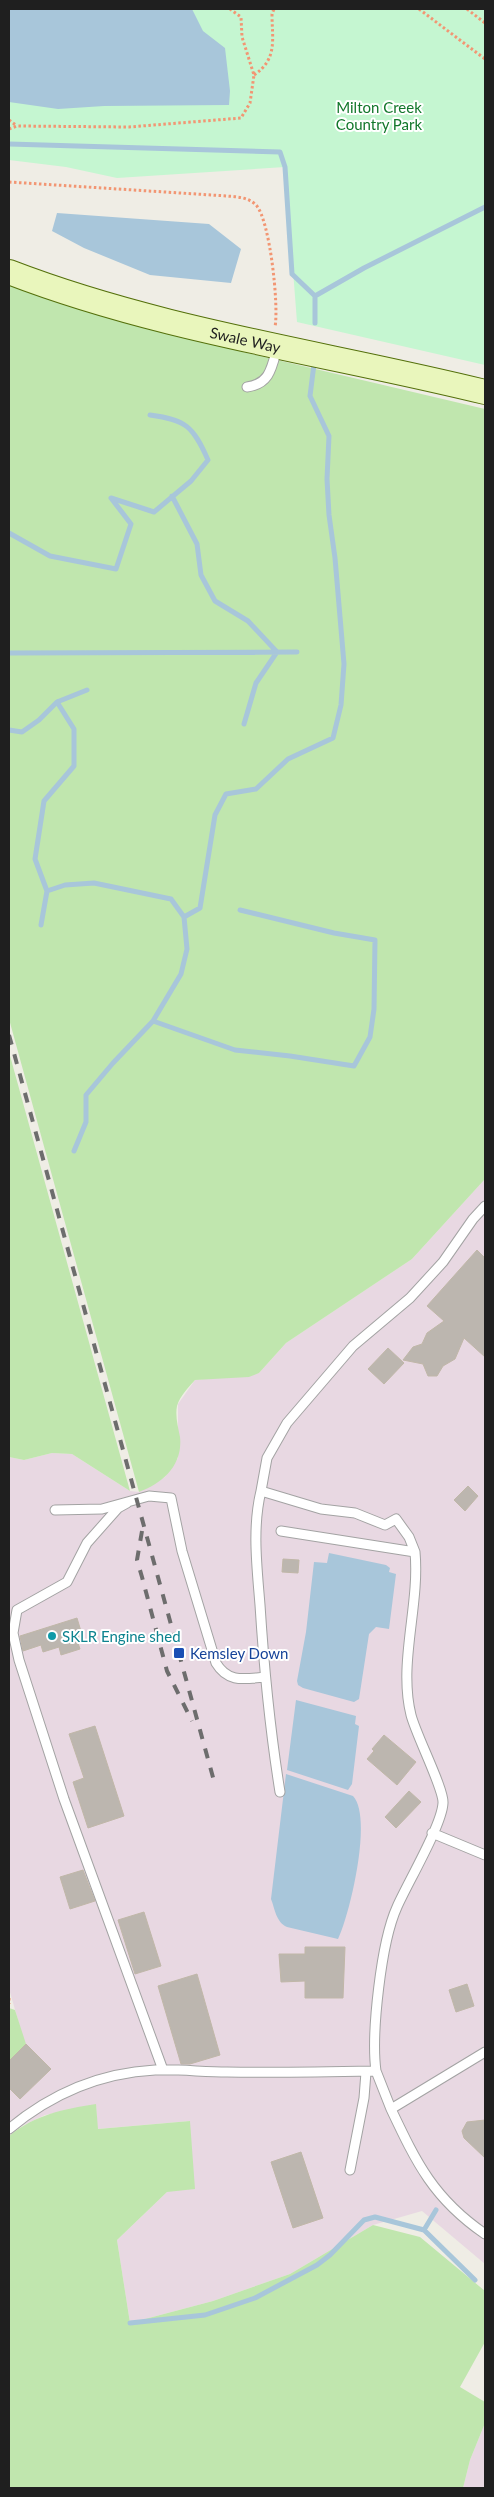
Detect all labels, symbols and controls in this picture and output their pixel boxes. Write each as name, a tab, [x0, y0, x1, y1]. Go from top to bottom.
park label: Milton Creek Country Park	[336, 98, 423, 133]
street label: Swale Way	[208, 323, 283, 356]
place label: SKLR Engine shed	[62, 1627, 181, 1645]
marker: SKLR Engine shed	[46, 1630, 58, 1642]
place label: Kemsley Down	[190, 1644, 288, 1662]
marker: Kemsley Down	[172, 1646, 186, 1660]

